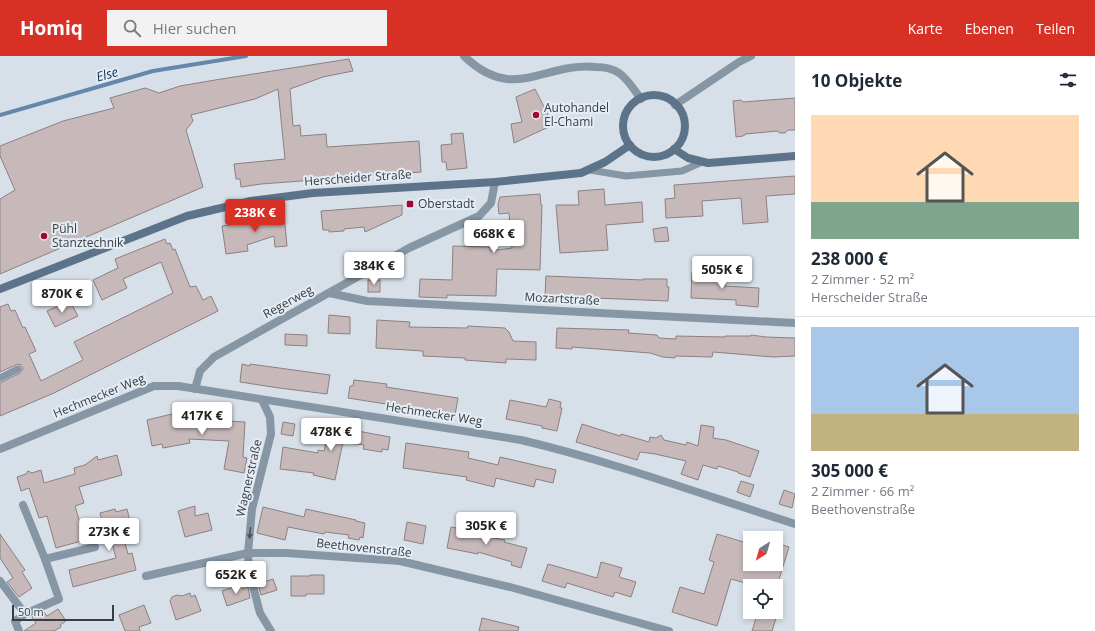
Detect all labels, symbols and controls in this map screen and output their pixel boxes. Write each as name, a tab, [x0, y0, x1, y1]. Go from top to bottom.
search box	[107, 10, 387, 46]
text: Homiq	[20, 15, 83, 41]
icon: search	[121, 17, 143, 39]
text: Hier suchen	[153, 18, 236, 38]
text: Karte	[908, 19, 943, 38]
text: Ebenen	[965, 19, 1014, 38]
text: Teilen	[1036, 19, 1075, 38]
water label: Else	[94, 62, 121, 86]
text: 10 Objekte	[811, 69, 902, 92]
icon: filters	[1057, 69, 1079, 91]
place label: Autohandel El-Chami	[544, 99, 609, 130]
marker: Autohandel El-Chami	[531, 110, 541, 120]
icon: home	[909, 141, 981, 213]
street label: Herscheider Straße	[304, 165, 413, 190]
place label: Oberstadt	[418, 195, 475, 212]
pin: 238K €	[222, 199, 288, 233]
marker: Oberstadt	[405, 199, 415, 209]
text: 238K €	[234, 203, 276, 221]
place label: Pühl Stanztechnik	[52, 220, 124, 251]
pin: 668K €	[461, 220, 527, 254]
text: 668K €	[473, 224, 515, 242]
marker: Pühl Stanztechnik	[39, 231, 49, 241]
text: 238 000 €	[811, 247, 888, 270]
pin: 384K €	[341, 252, 407, 286]
text: 384K €	[353, 256, 395, 274]
pin: 505K €	[689, 256, 755, 290]
text: 505K €	[701, 260, 743, 278]
text: 2 Zimmer · 52 m²	[811, 270, 914, 288]
pin: 870K €	[29, 280, 95, 314]
street label: Regerweg	[260, 281, 316, 322]
text: 870K €	[41, 284, 83, 302]
street label: Mozartstraße	[524, 288, 600, 309]
text: Herscheider Straße	[811, 288, 928, 306]
icon: home	[909, 353, 981, 425]
street label: Hechmecker Weg	[50, 369, 148, 422]
street label: Hechmecker Weg	[385, 397, 484, 430]
pin: 417K €	[169, 402, 235, 436]
text: 417K €	[181, 406, 223, 424]
pin: 478K €	[298, 418, 364, 452]
text: 478K €	[310, 422, 352, 440]
street label: Wagnerstraße	[231, 437, 266, 518]
text: 305 000 €	[811, 459, 888, 482]
text: 2 Zimmer · 66 m²	[811, 482, 914, 500]
text: Beethovenstraße	[811, 500, 915, 518]
pin: 305K €	[453, 512, 519, 546]
text: 305K €	[465, 516, 507, 534]
pin: 273K €	[76, 518, 142, 552]
text: 273K €	[88, 522, 130, 540]
one-way arrow	[246, 527, 253, 539]
north arrow	[743, 531, 783, 571]
map controls	[743, 531, 783, 619]
street label: Beethovenstraße	[315, 534, 413, 561]
pin: 652K €	[203, 561, 269, 595]
text: 652K €	[215, 565, 257, 583]
button: locate	[743, 579, 783, 619]
scale bar	[12, 603, 114, 622]
text: 50 m	[18, 604, 44, 619]

